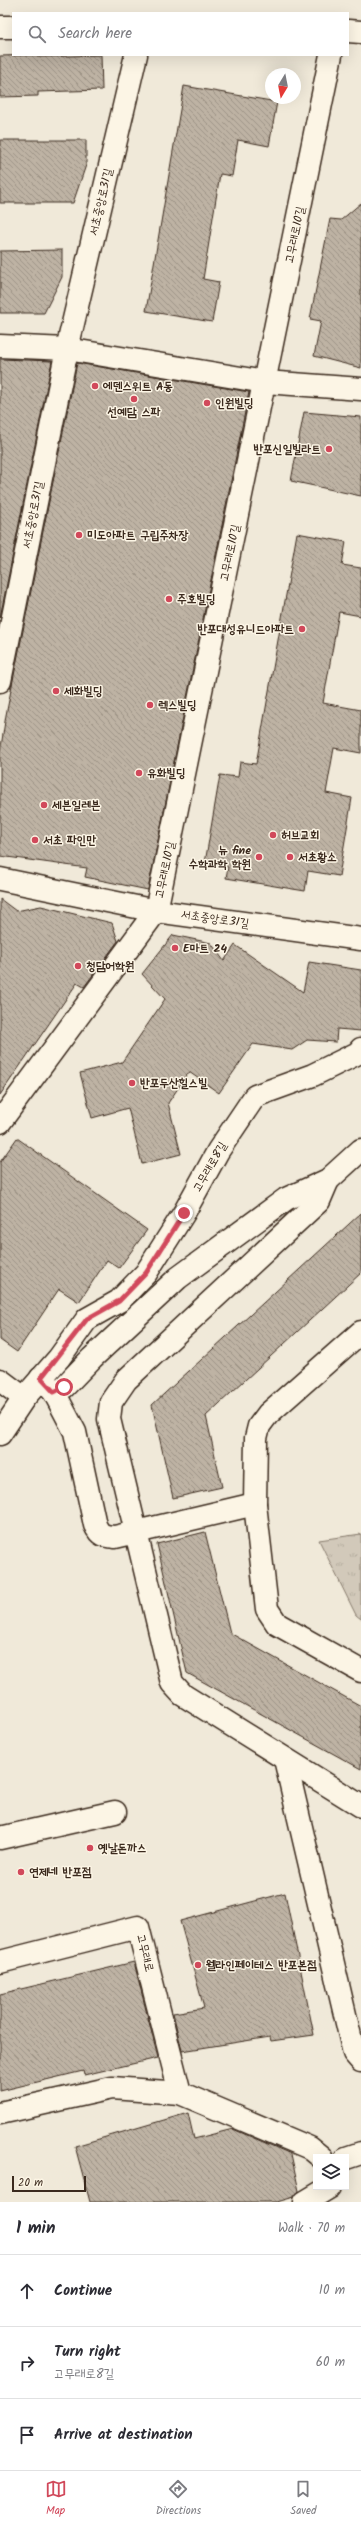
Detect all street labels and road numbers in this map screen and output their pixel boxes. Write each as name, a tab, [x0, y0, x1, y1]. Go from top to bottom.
street label: 서초중앙로31길	[84, 166, 118, 238]
street label: 고무래로10길	[280, 204, 310, 265]
street label: 서초중앙로31길	[17, 479, 49, 550]
street label: 고무래로10길	[215, 522, 245, 583]
street label: 고무래로10길	[150, 839, 180, 900]
street label: 서초중앙로31길	[180, 905, 251, 933]
street label: 고무래로8길	[188, 1138, 232, 1196]
street label: 고무래로	[131, 1932, 159, 1974]

